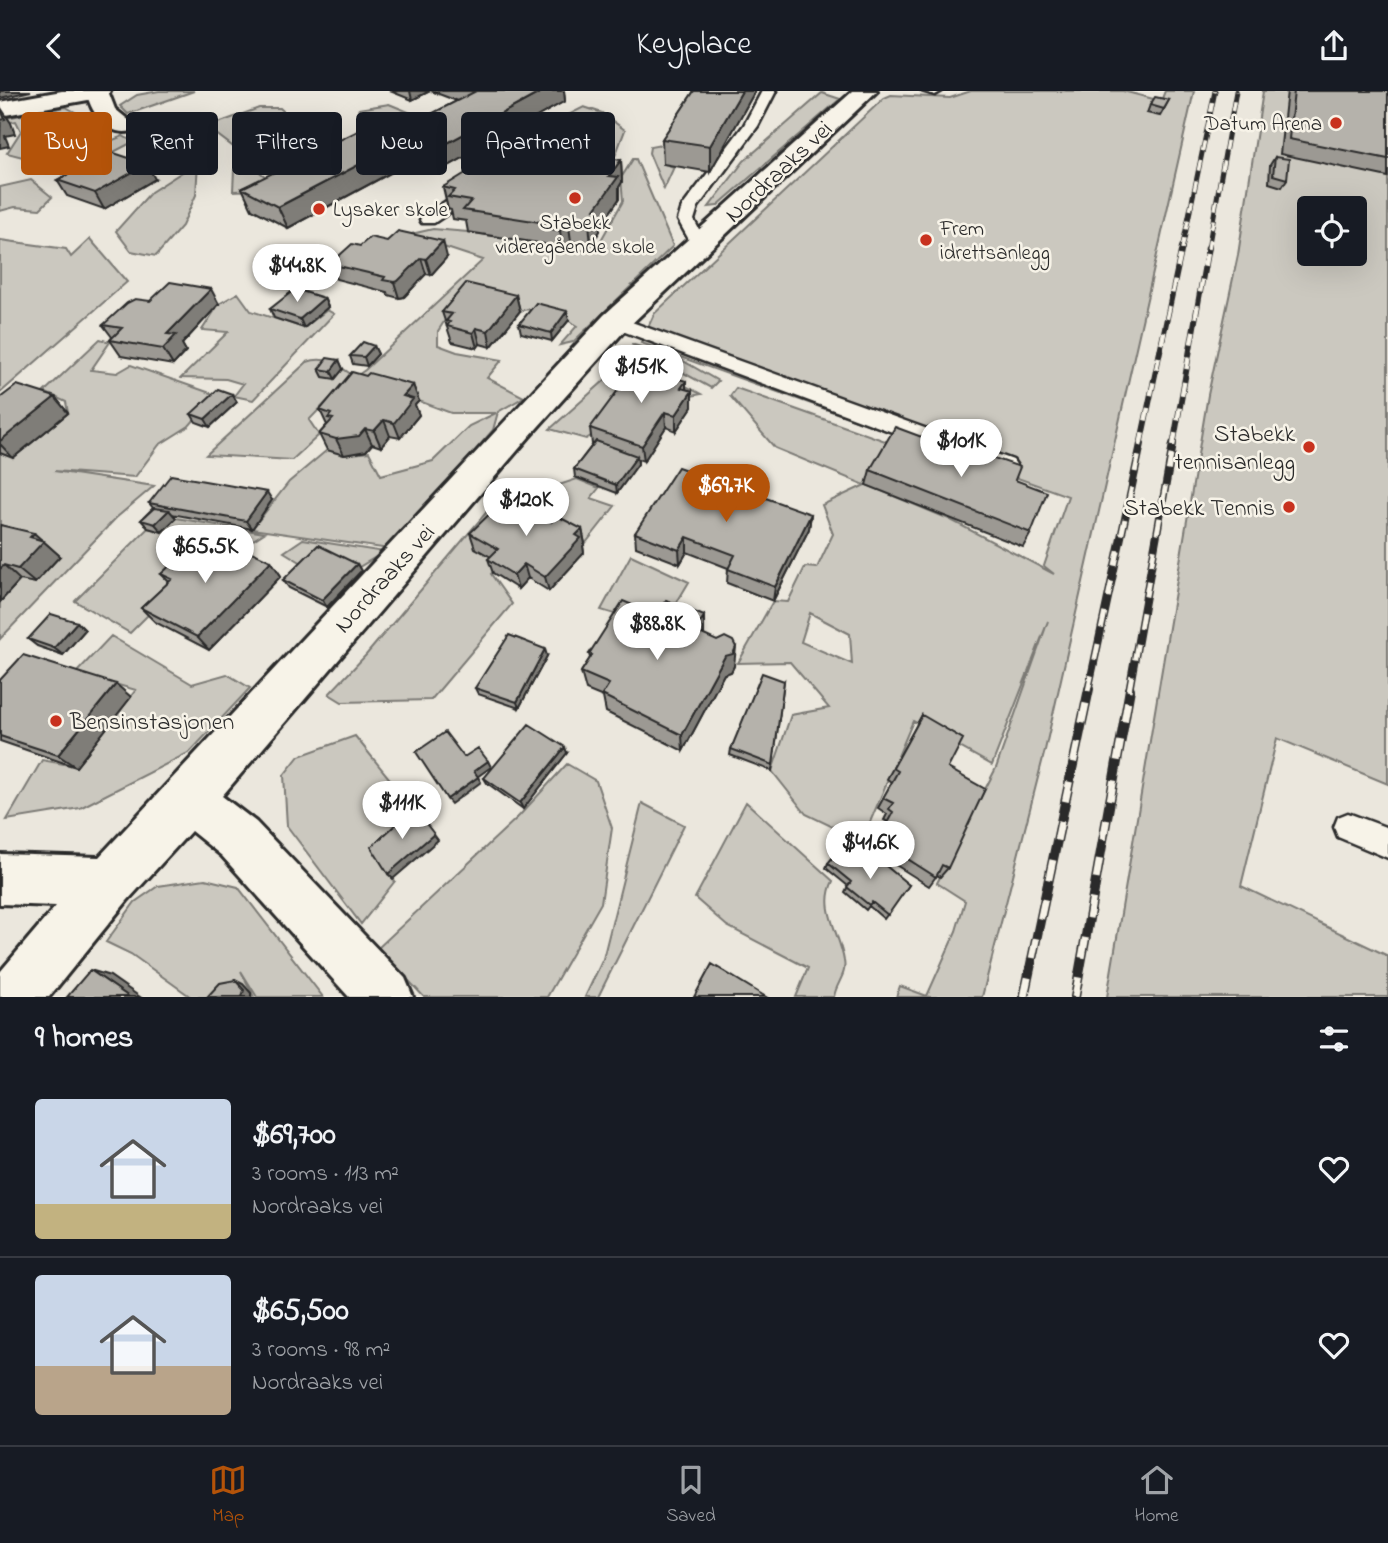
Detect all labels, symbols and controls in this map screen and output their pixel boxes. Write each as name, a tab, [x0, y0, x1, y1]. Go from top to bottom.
text: Keyplace	[636, 22, 752, 69]
icon: back	[35, 27, 73, 65]
icon: share	[1315, 27, 1353, 65]
place label: Datum Arena	[1203, 110, 1322, 140]
chip: Buy	[21, 112, 112, 175]
chip: Rent	[126, 112, 218, 175]
chip: Filters	[232, 112, 342, 175]
chip: New	[356, 112, 447, 175]
chip: Apartment	[461, 112, 615, 175]
street label: Nordraaks vei	[718, 113, 842, 232]
marker: Datum Arena	[1328, 115, 1344, 131]
marker: Stabekk videregående skole	[567, 190, 583, 206]
place label: Lysaker skole	[333, 196, 449, 228]
map controls	[1297, 196, 1367, 266]
button: locate	[1297, 196, 1367, 266]
marker: Lysaker skole	[311, 201, 327, 217]
place label: Stabekk videregående skole	[495, 209, 655, 265]
place label: Frem idrettsanlegg	[939, 215, 1050, 271]
marker: Frem idrettsanlegg	[918, 232, 934, 248]
pin: $44.8K	[240, 245, 354, 304]
text: $44.8K	[268, 250, 326, 283]
pin: $151K	[592, 345, 690, 405]
text: $151K	[615, 351, 667, 384]
place label: Stabekk tennisanlegg	[1175, 418, 1295, 481]
pin: $101K	[912, 419, 1010, 479]
text: $101K	[936, 425, 986, 458]
marker: Stabekk tennisanlegg	[1301, 439, 1317, 455]
pin: $69.7K	[669, 465, 783, 524]
text: $69.7K	[698, 470, 754, 503]
pin: $120K	[477, 479, 575, 538]
text: $120K	[499, 484, 553, 517]
place label: Stabekk Tennis	[1123, 492, 1275, 527]
marker: Stabekk Tennis	[1281, 499, 1297, 515]
street label: Nordraaks vei	[327, 517, 445, 642]
pin: $65.5K	[148, 525, 262, 585]
text: $65.5K	[172, 531, 238, 564]
pin: $88.8K	[600, 603, 714, 662]
text: $88.8K	[629, 608, 685, 641]
place label: Bensinstasjonen	[69, 706, 234, 741]
marker: Bensinstasjonen	[48, 713, 64, 729]
pin: $111K	[353, 781, 451, 841]
text: $111K	[378, 787, 426, 820]
pin: $41.6K	[813, 821, 927, 881]
text: $41.6K	[842, 827, 898, 860]
text: 9 homes	[35, 1017, 133, 1061]
icon: filters	[1315, 1020, 1353, 1058]
text: $69,700	[252, 1114, 336, 1158]
icon: home	[91, 1127, 175, 1211]
icon: heart	[1315, 1150, 1353, 1188]
text: 3 rooms · 113 m²	[252, 1158, 399, 1191]
text: Nordraaks vei	[252, 1191, 383, 1224]
text: $65,500	[252, 1290, 349, 1334]
icon: home	[91, 1303, 175, 1387]
icon: heart	[1315, 1326, 1353, 1364]
text: 3 rooms · 98 m²	[252, 1334, 390, 1367]
text: Nordraaks vei	[252, 1367, 383, 1400]
tab: Map	[209, 1461, 247, 1530]
tab: Saved	[666, 1461, 716, 1530]
tab: Home	[1134, 1461, 1179, 1530]

